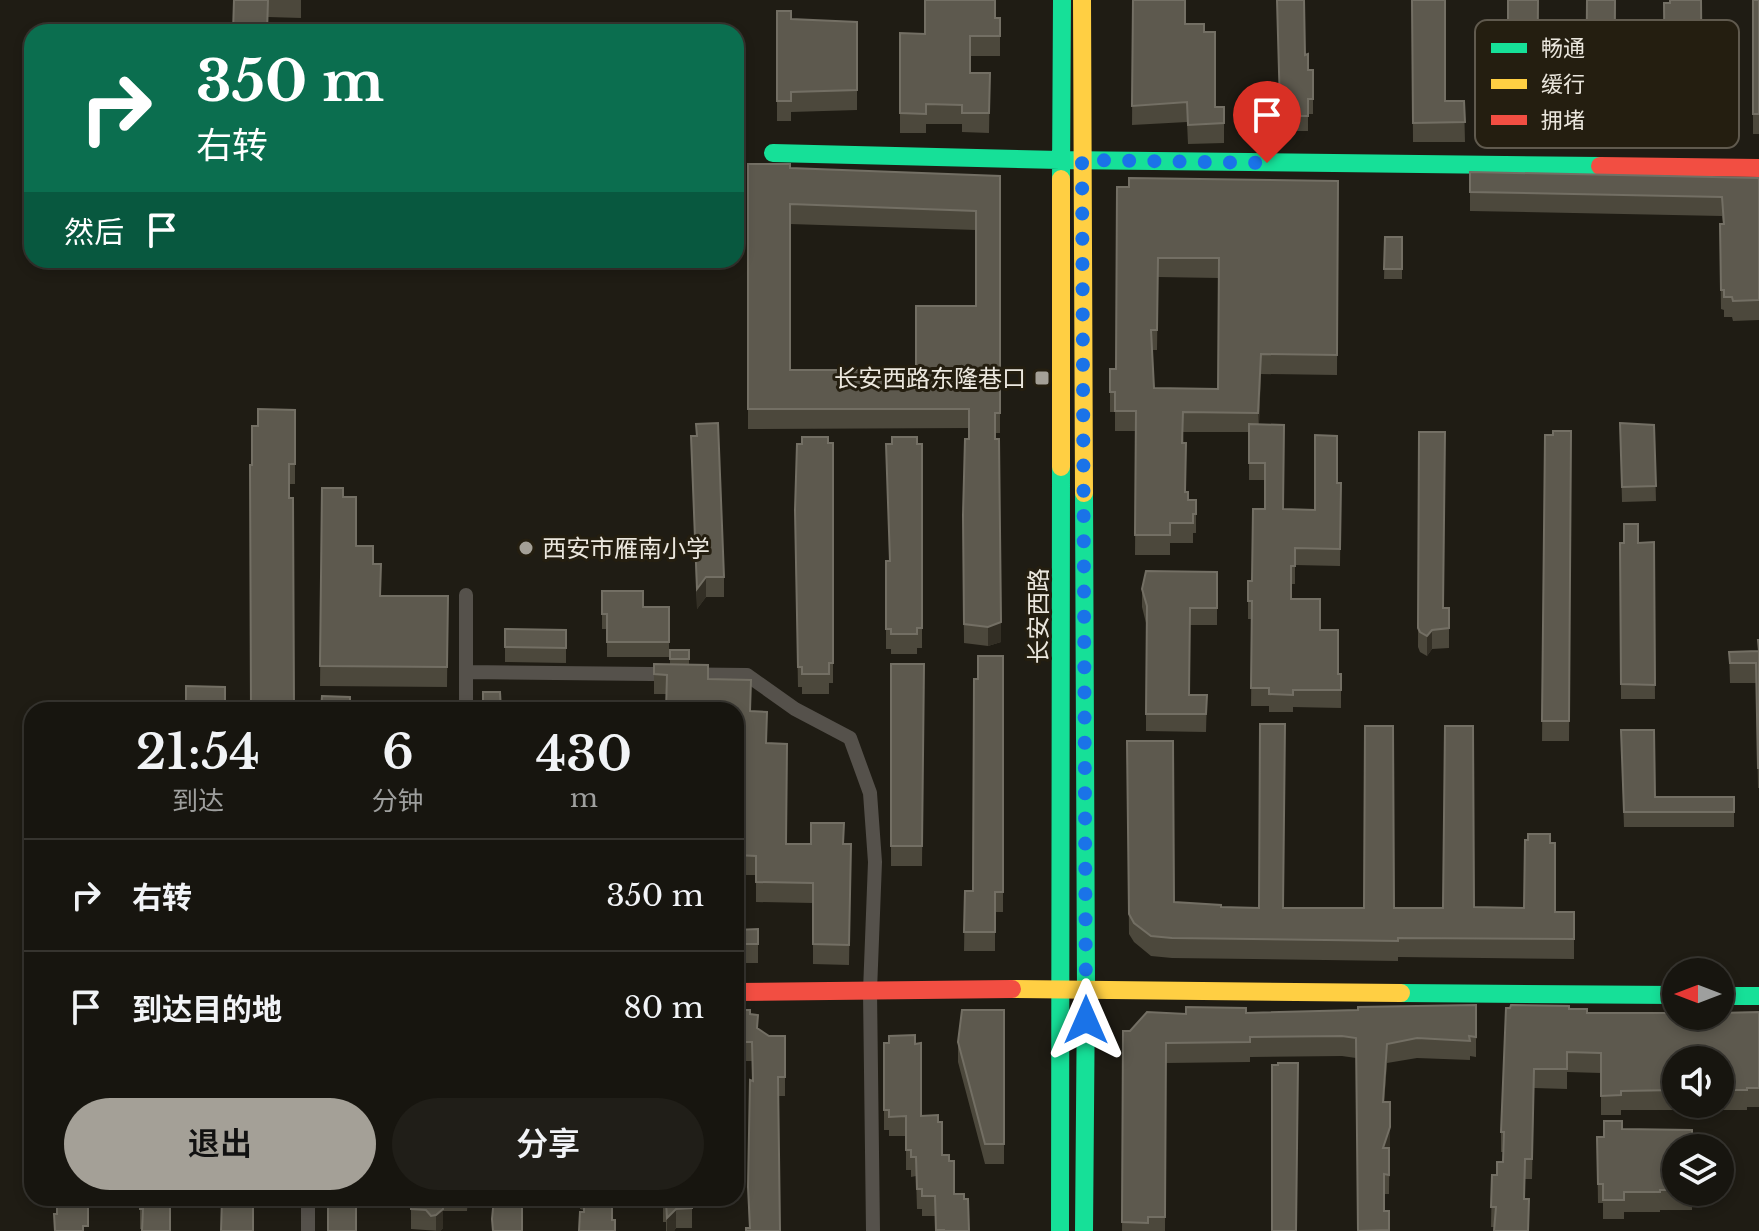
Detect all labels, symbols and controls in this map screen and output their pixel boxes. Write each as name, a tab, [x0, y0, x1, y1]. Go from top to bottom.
legend	[1475, 20, 1739, 148]
text: 畅通	[1541, 35, 1585, 62]
text: 350 m	[196, 47, 384, 116]
icon: right	[64, 56, 168, 160]
text: 缓行	[1541, 71, 1585, 98]
pin	[1233, 81, 1301, 163]
icon: arrive	[1245, 93, 1289, 137]
text: 拥堵	[1541, 107, 1585, 134]
text: 右转	[196, 123, 268, 168]
icon: arrive	[140, 208, 184, 252]
text: 然后	[64, 214, 124, 251]
place label: 长安西路东隆巷口	[834, 364, 1026, 393]
marker: 长安西路东隆巷口	[1033, 369, 1051, 387]
place label: 西安市雁南小学	[542, 534, 710, 563]
marker: 西安市雁南小学	[517, 539, 535, 557]
street label: 长安西路	[1024, 568, 1053, 664]
text: 21:54	[136, 722, 260, 782]
text: 6	[382, 722, 414, 782]
text: 430	[536, 724, 632, 784]
text: m	[570, 782, 598, 814]
text: 到达	[172, 785, 224, 817]
text: 分钟	[372, 785, 424, 817]
icon: right	[64, 873, 108, 917]
text: 350 m	[606, 877, 704, 914]
text: 右转	[132, 879, 192, 916]
north arrow	[1662, 958, 1734, 1030]
map controls	[1662, 958, 1734, 1206]
position arrow	[1044, 978, 1128, 1062]
icon: arrive	[64, 985, 108, 1029]
text: 80 m	[624, 989, 704, 1026]
text: 到达目的地	[132, 991, 282, 1028]
button: sound	[1662, 1046, 1734, 1118]
button: 退出	[64, 1098, 376, 1190]
button: 分享	[392, 1098, 704, 1190]
button: layers	[1662, 1134, 1734, 1206]

